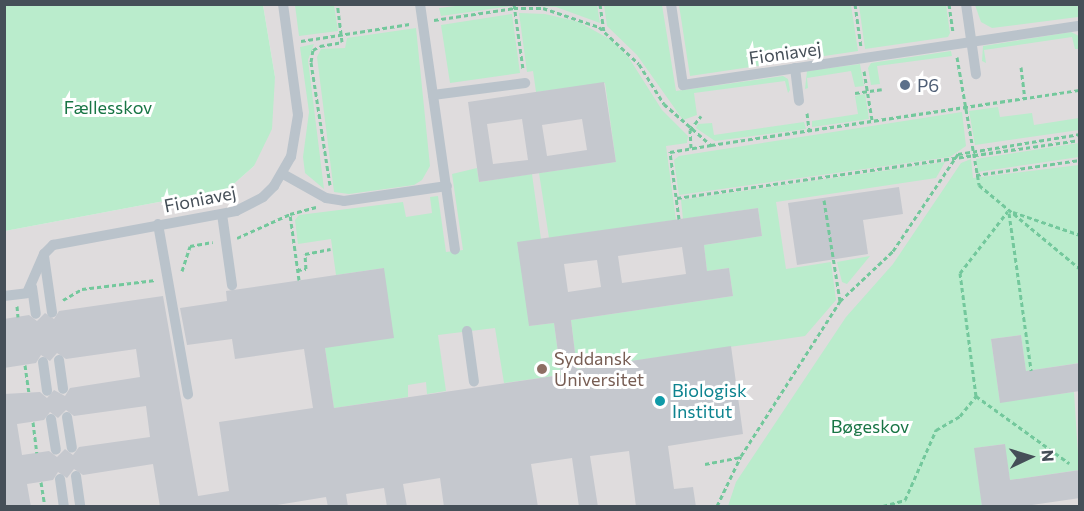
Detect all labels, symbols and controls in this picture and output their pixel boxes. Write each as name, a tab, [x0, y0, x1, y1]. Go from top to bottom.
street label: Fioniavej	[747, 37, 823, 69]
place label: P6	[917, 74, 939, 96]
marker: P6	[898, 78, 912, 92]
park label: Fællesskov	[64, 96, 152, 118]
street label: Fioniavej	[162, 181, 238, 217]
place label: Syddansk Universitet	[554, 348, 644, 391]
marker: Syddansk Universitet	[535, 362, 549, 376]
place label: Biologisk Institut	[672, 380, 747, 422]
marker: Biologisk Institut	[653, 394, 667, 408]
park label: Bøgeskov	[831, 415, 909, 437]
north arrow	[1000, 427, 1060, 487]
text: N	[1039, 449, 1058, 462]

